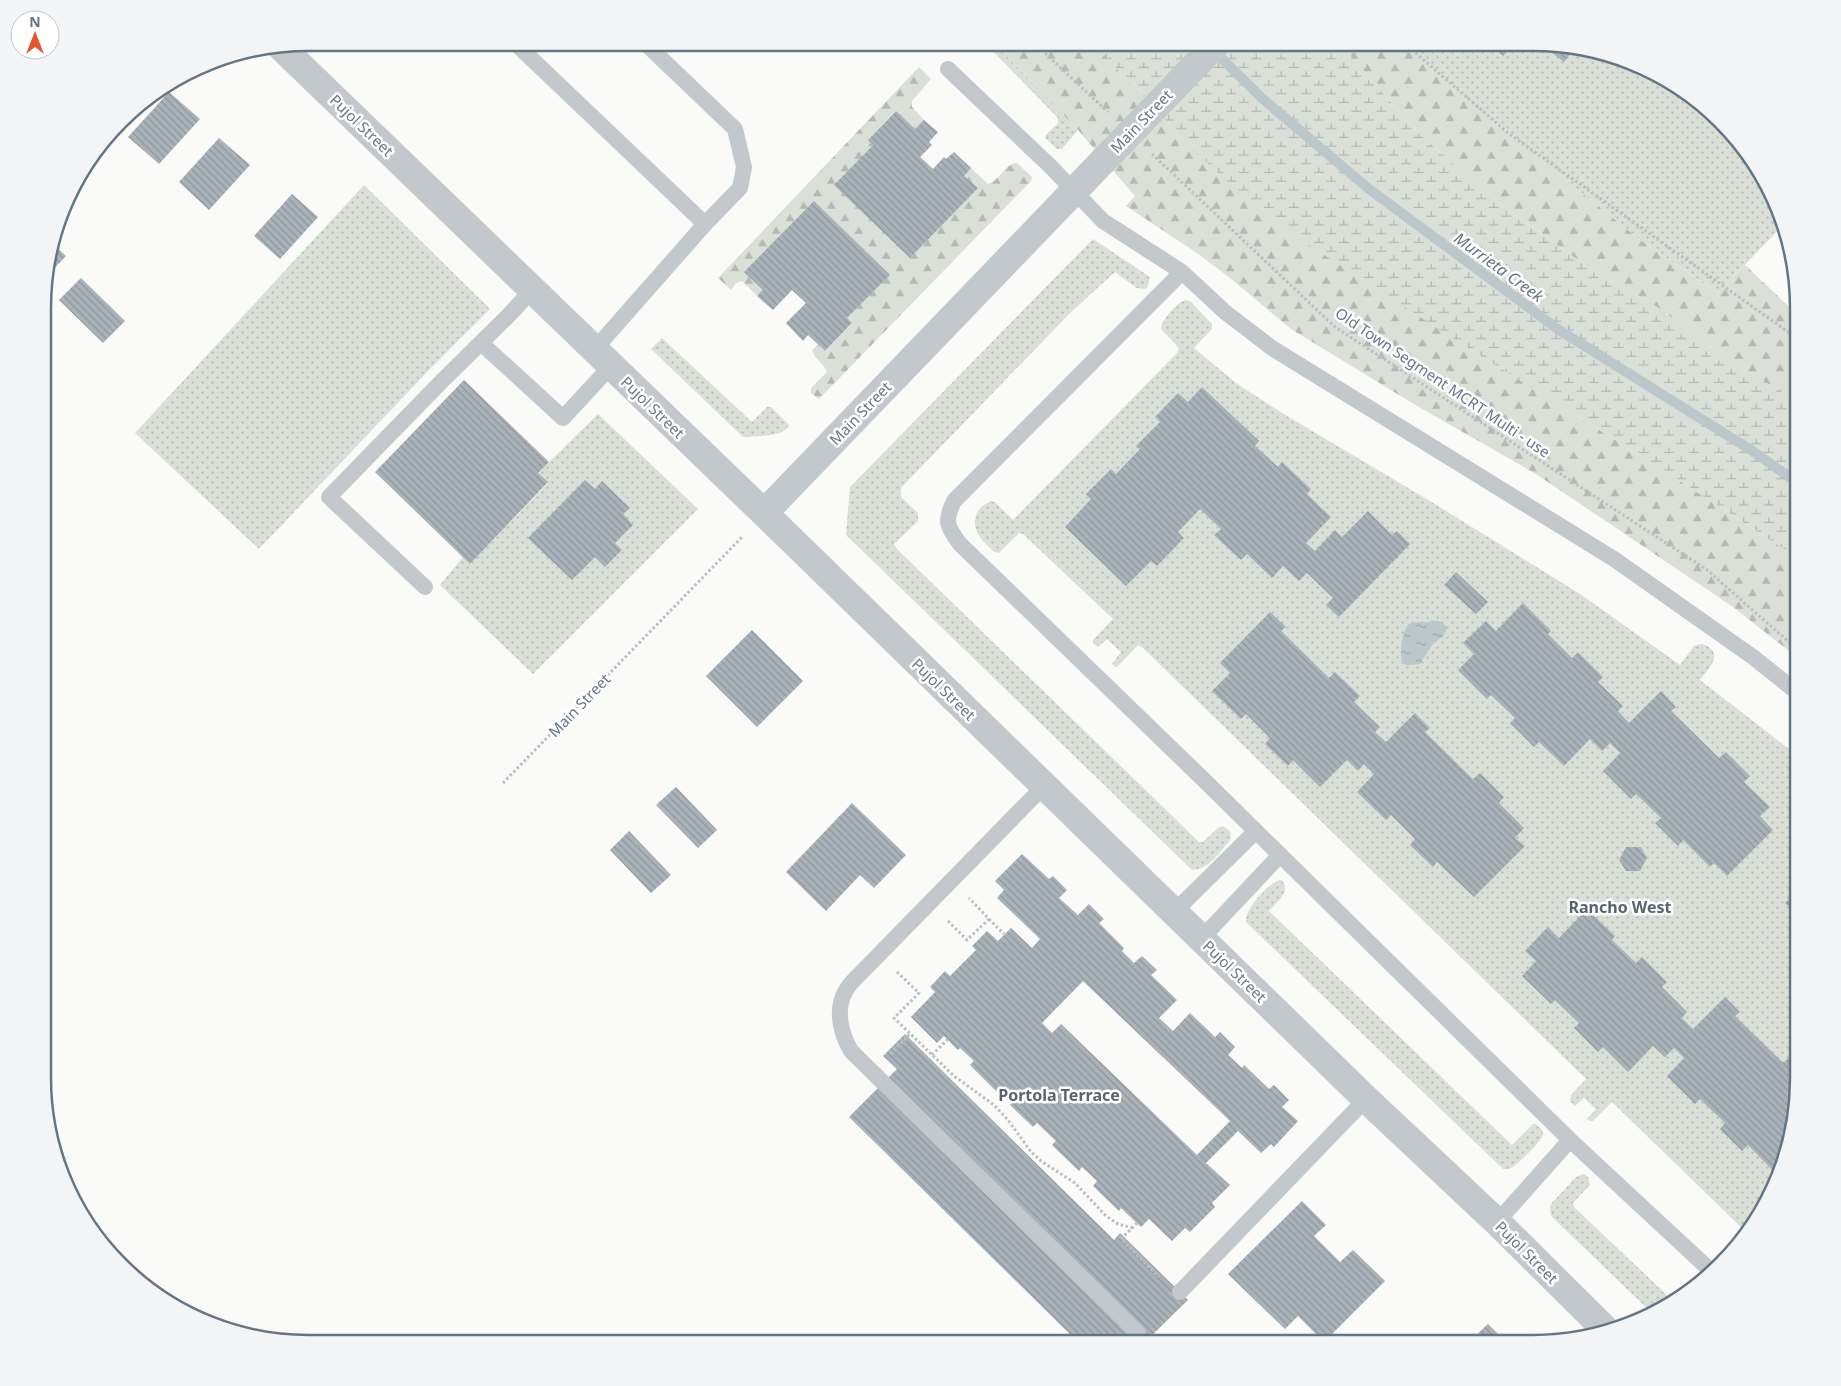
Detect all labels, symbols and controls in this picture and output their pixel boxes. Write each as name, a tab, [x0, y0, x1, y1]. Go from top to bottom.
north arrow	[10, 10, 60, 60]
text: N	[29, 12, 41, 31]
street label: Main Street	[1106, 85, 1177, 157]
street label: Pujol Street	[326, 90, 398, 161]
water label: Murrieta Creek	[1450, 227, 1549, 308]
street label: Old Town Segment MCRT Multi - use	[1332, 302, 1554, 462]
street label: Pujol Street	[617, 372, 689, 443]
street label: Main Street	[825, 377, 896, 449]
street label: Pujol Street	[908, 654, 980, 725]
street label: Main Street	[544, 669, 615, 741]
district label: Rancho West	[1569, 896, 1672, 918]
street label: Pujol Street	[1199, 936, 1271, 1007]
district label: Portola Terrace	[998, 1084, 1120, 1106]
street label: Pujol Street	[1491, 1216, 1563, 1288]

